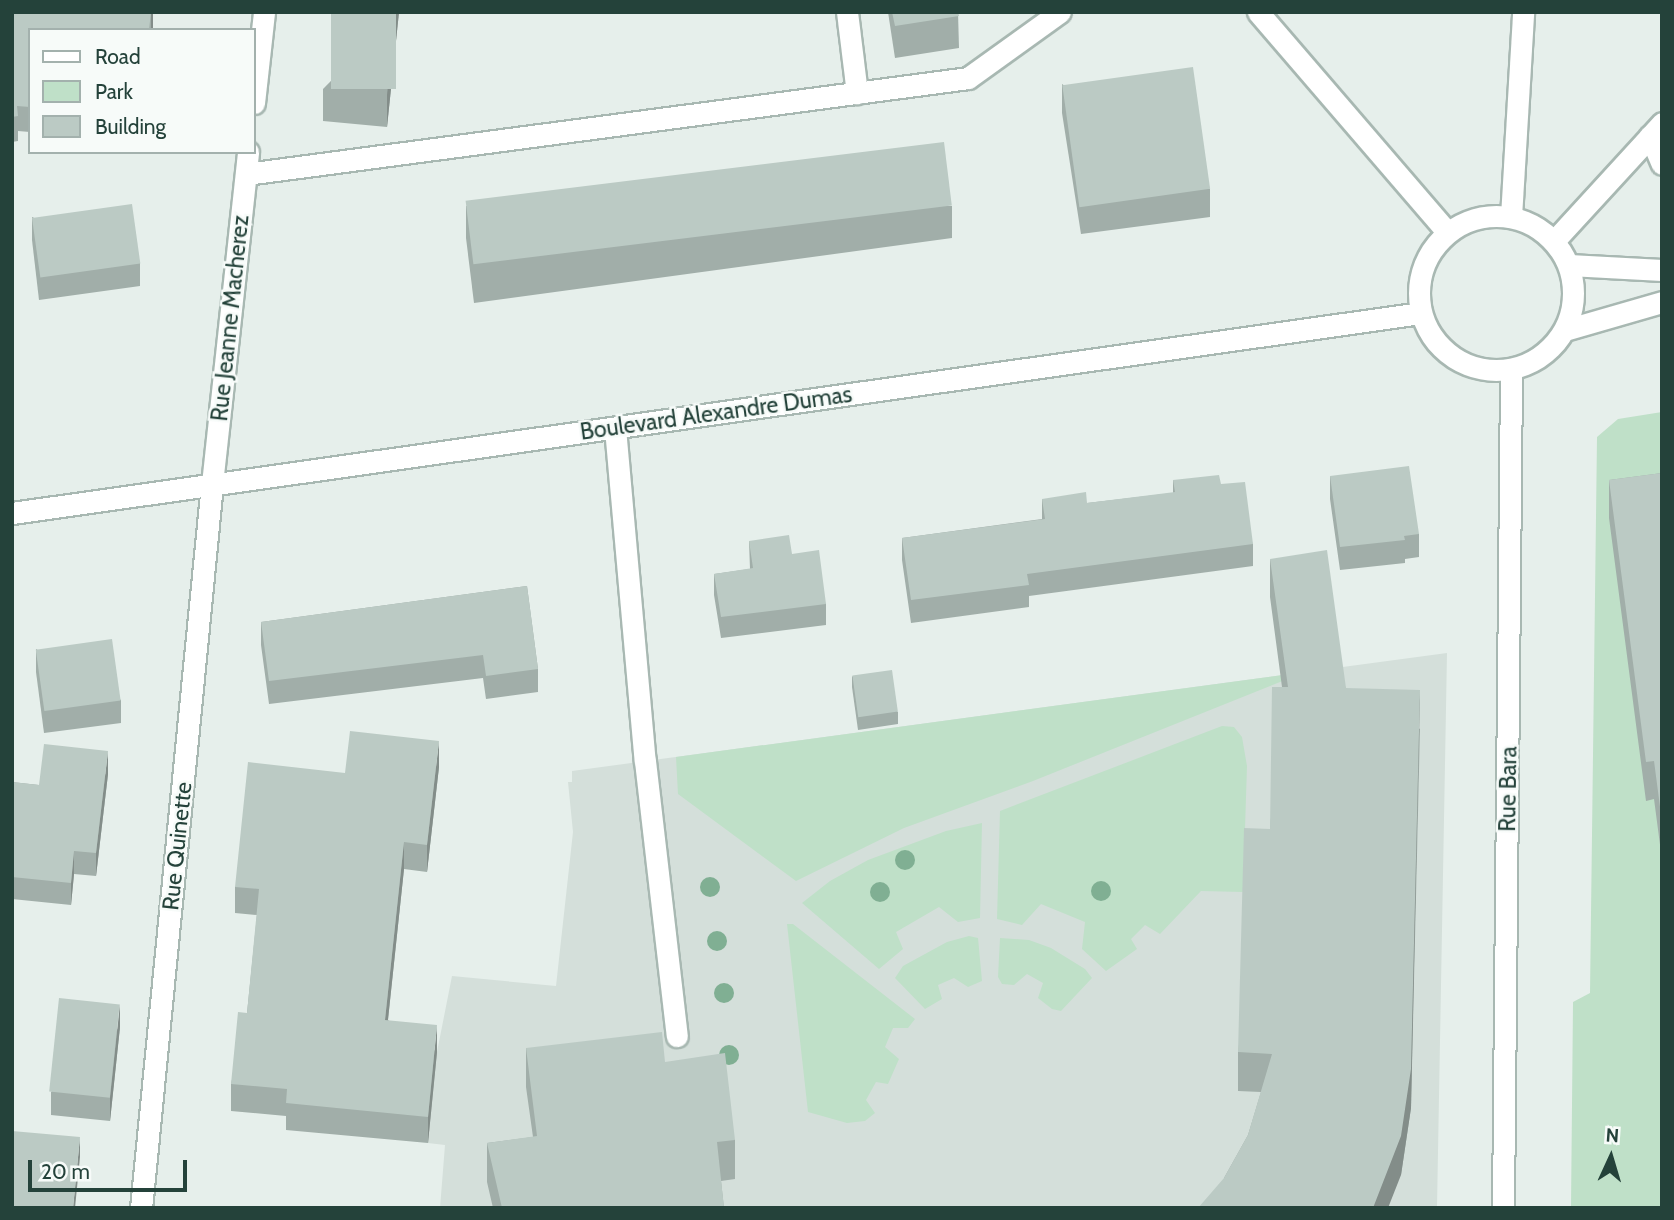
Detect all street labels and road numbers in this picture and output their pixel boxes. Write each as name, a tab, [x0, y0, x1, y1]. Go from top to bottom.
street label: Rue Jeanne Macherez	[205, 213, 255, 423]
street label: Boulevard Alexandre Dumas	[578, 380, 854, 446]
street label: Rue Bara	[1493, 746, 1523, 832]
street label: Rue Quinette	[157, 780, 197, 912]

